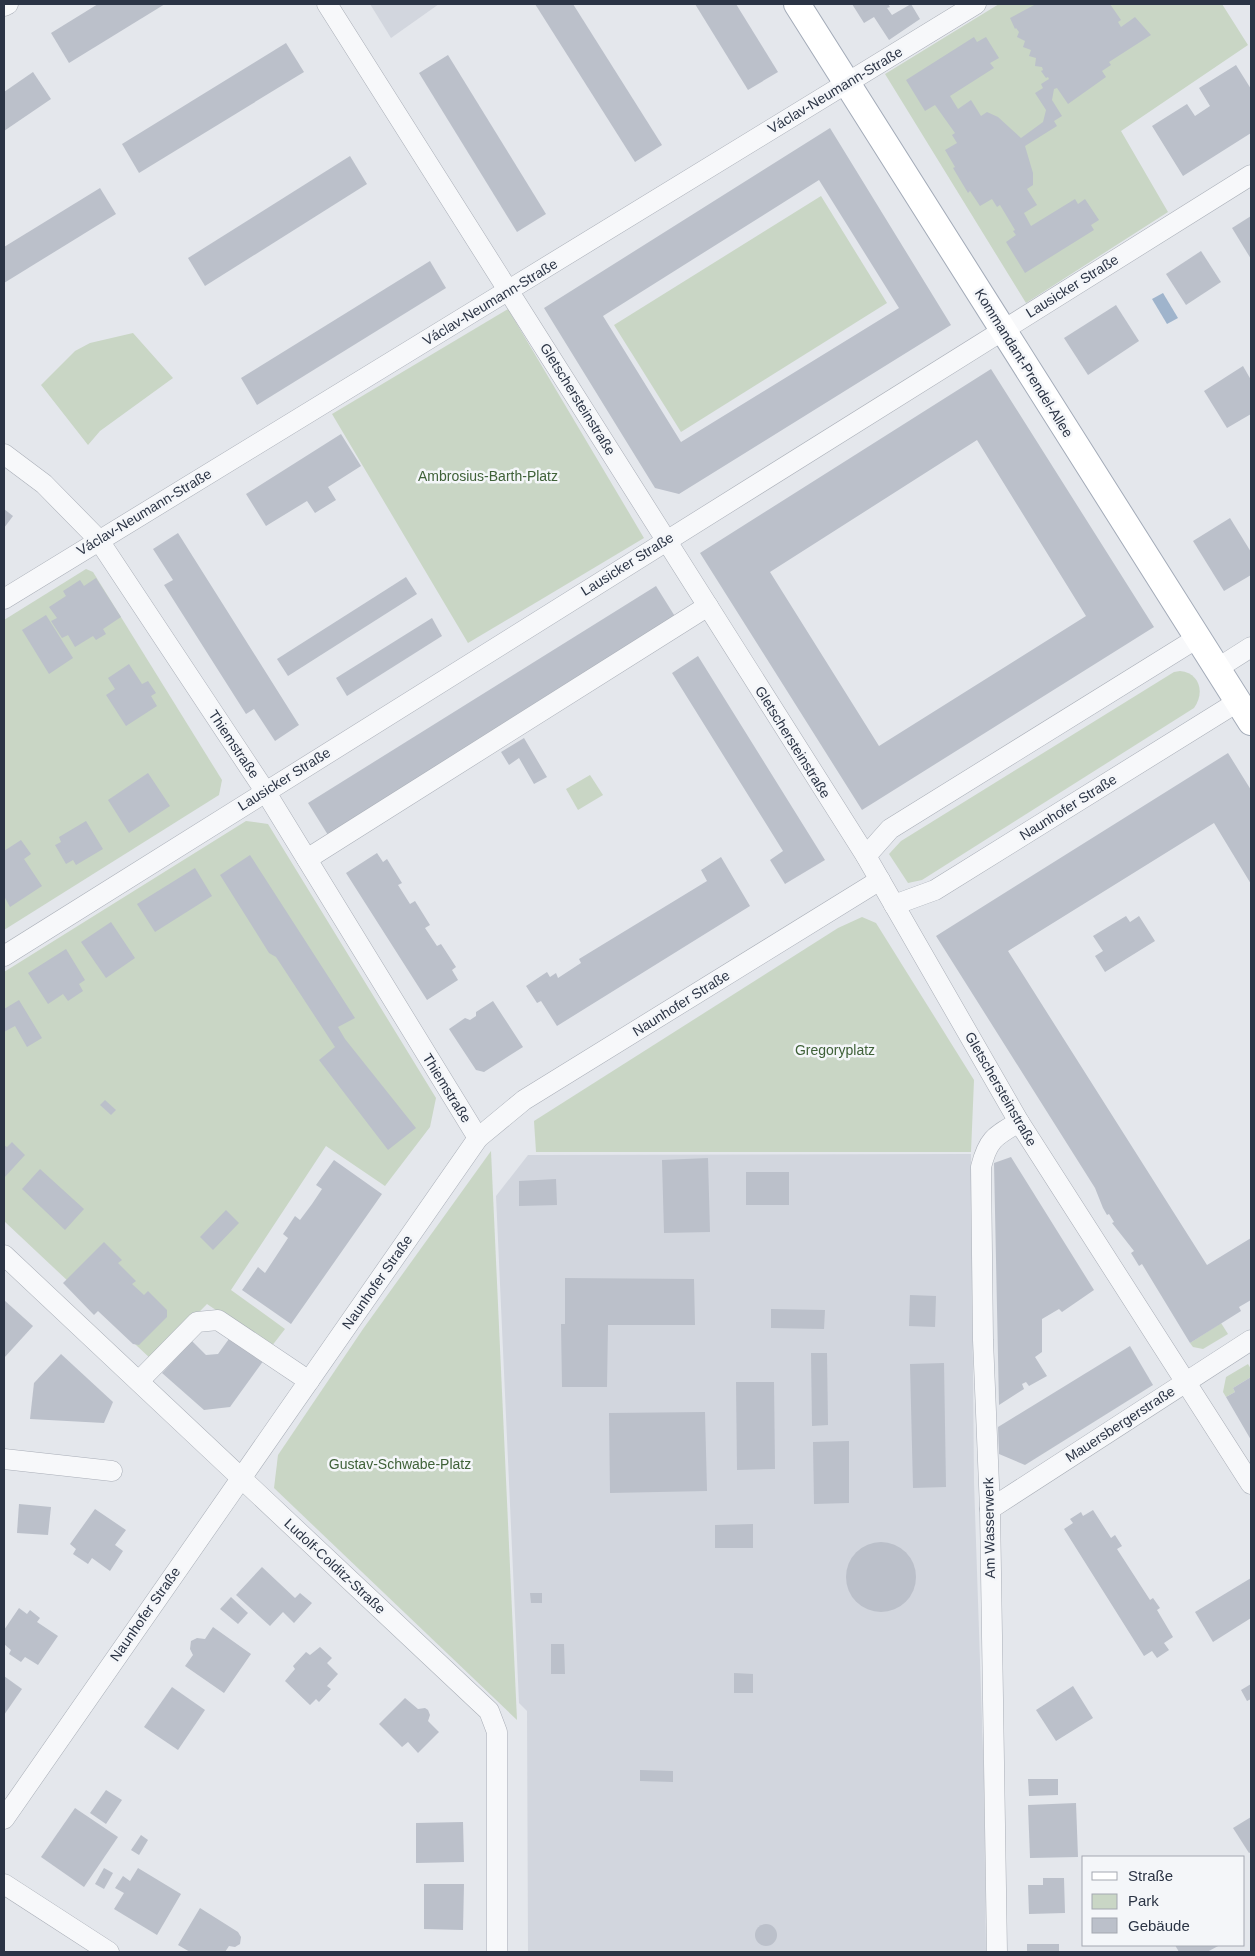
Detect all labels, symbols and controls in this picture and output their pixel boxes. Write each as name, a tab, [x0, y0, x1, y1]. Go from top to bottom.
street label: Václav-Neumann-Straße	[765, 43, 905, 137]
street label: Lausicker Straße	[1023, 251, 1121, 321]
street label: Václav-Neumann-Straße	[420, 255, 560, 349]
street label: Kommandant-Prendel-Allee	[972, 286, 1076, 440]
street label: Gletschersteinstraße	[537, 340, 619, 458]
street label: Václav-Neumann-Straße	[74, 465, 214, 559]
park label: Ambrosius-Barth-Platz	[418, 468, 558, 484]
street label: Lausicker Straße	[578, 529, 676, 599]
street label: Gletschersteinstraße	[752, 683, 834, 801]
street label: Thiemstraße	[205, 707, 263, 781]
street label: Lausicker Straße	[235, 744, 333, 814]
street label: Naunhofer Straße	[1017, 771, 1120, 843]
street label: Naunhofer Straße	[630, 967, 733, 1039]
street label: Gletschersteinstraße	[962, 1029, 1040, 1149]
park label: Gregoryplatz	[795, 1042, 875, 1058]
street label: Thiemstraße	[419, 1050, 475, 1126]
street label: Naunhofer Straße	[339, 1232, 416, 1332]
street label: Mauersbergerstraße	[1062, 1383, 1178, 1465]
park label: Gustav-Schwabe-Platz	[329, 1456, 471, 1472]
street label: Am Wasserwerk	[980, 1476, 998, 1579]
street label: Ludolf-Colditz-Straße	[281, 1515, 389, 1617]
street label: Naunhofer Straße	[107, 1564, 184, 1664]
legend	[1082, 1856, 1245, 1946]
text: Straße	[1128, 1867, 1173, 1884]
text: Park	[1128, 1892, 1159, 1909]
text: Gebäude	[1128, 1917, 1190, 1934]

